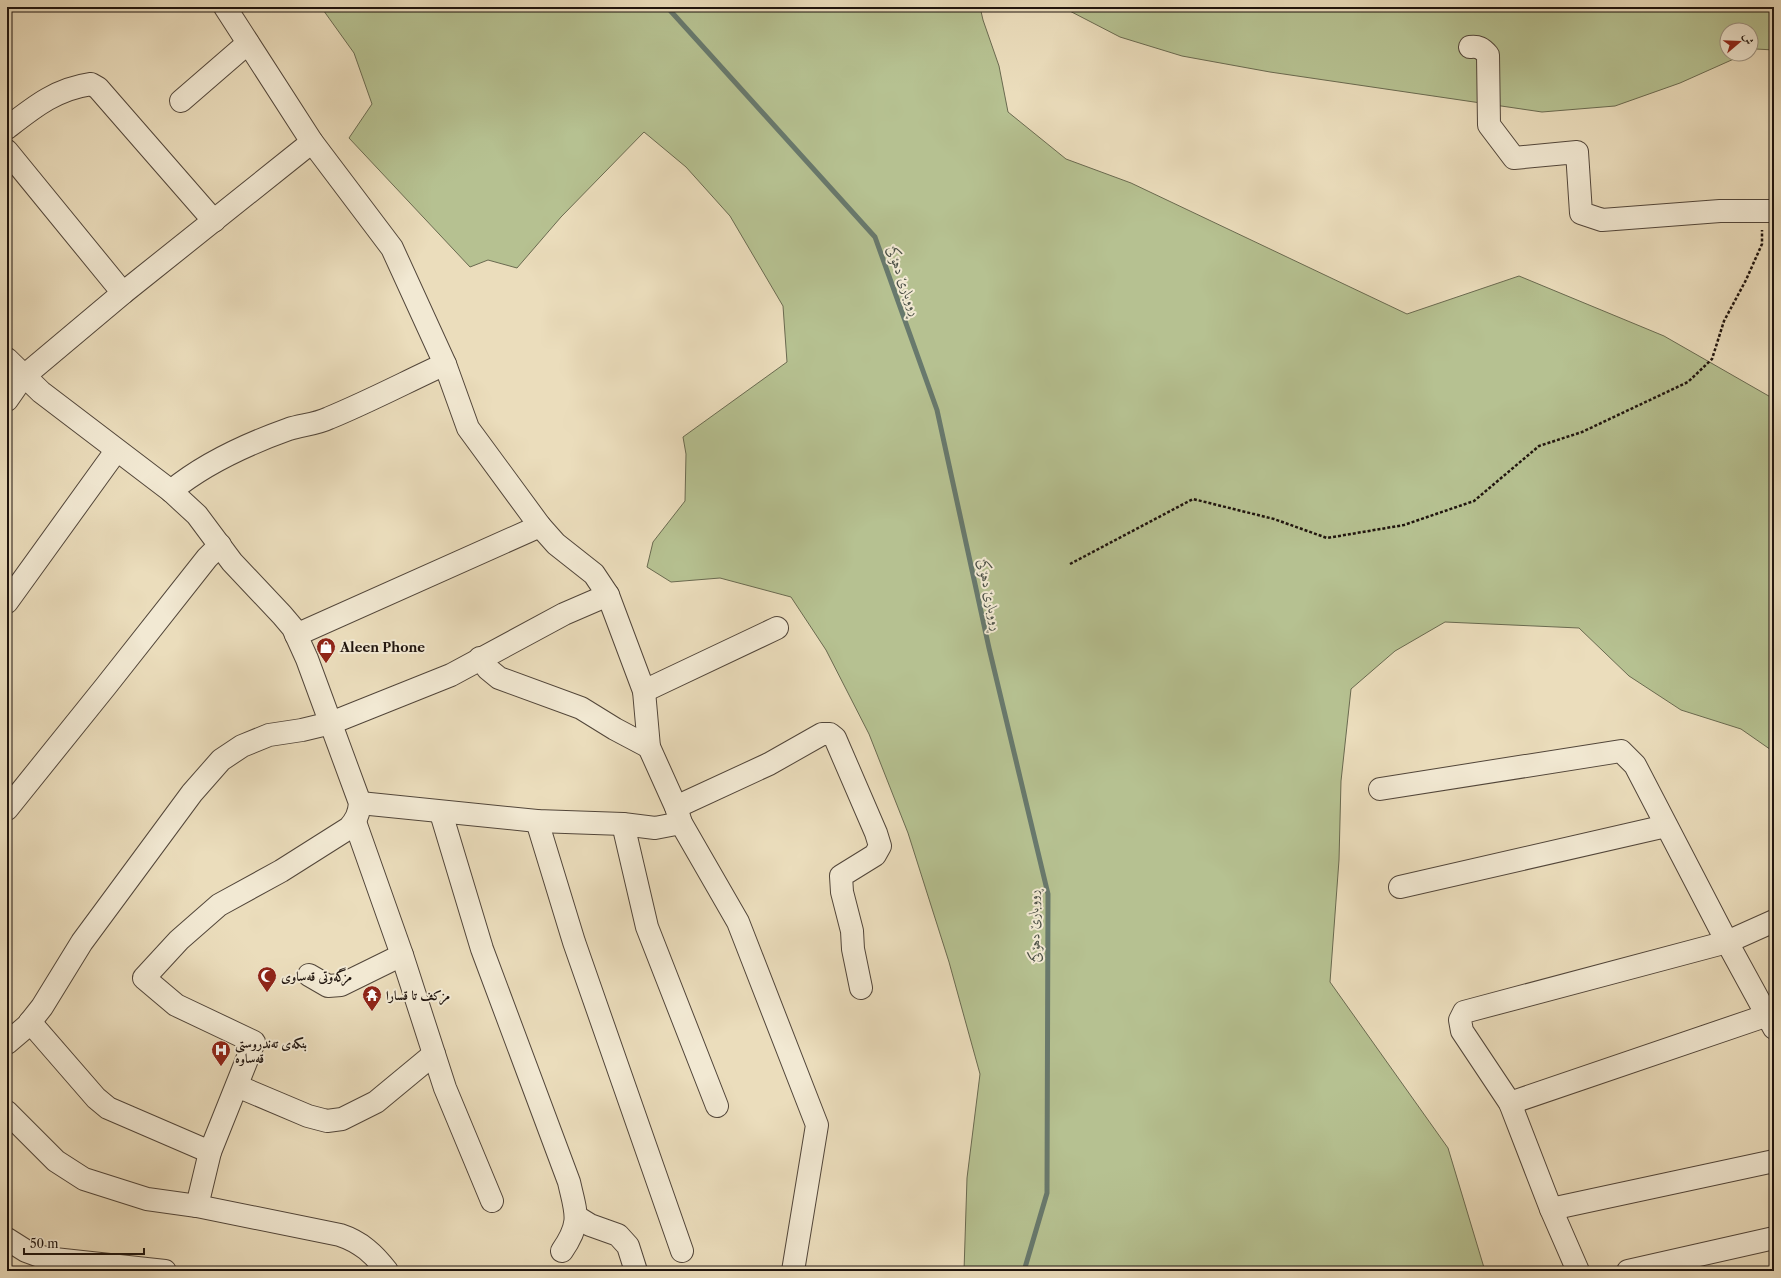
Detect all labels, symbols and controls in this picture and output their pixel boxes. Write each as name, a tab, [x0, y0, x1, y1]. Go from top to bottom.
north arrow	[1719, 22, 1759, 62]
text: ش	[1740, 31, 1757, 46]
water label: ڕووبارێ دهۆكێ	[880, 243, 925, 320]
water label: ڕووبارێ دهۆكێ	[970, 556, 1006, 634]
shop icon: Aleen Phone	[315, 636, 337, 664]
place label: Aleen Phone	[339, 639, 425, 655]
water label: ڕووبارێ دهۆكێ	[1024, 889, 1047, 964]
mosque icon: مزگەوتی قەساوی	[256, 965, 278, 993]
place label: مزگەوتی قەساوی	[281, 967, 352, 987]
temple icon: مزكف تا قسارا	[361, 984, 383, 1012]
place label: مزكف تا قسارا	[386, 987, 450, 1006]
place label: بنکەی تەندروستی قەساوە	[235, 1035, 307, 1067]
hospital icon: بنکەی تەندروستی قەساوە	[210, 1039, 232, 1067]
scale bar	[24, 1230, 144, 1256]
text: 50 m	[30, 1236, 59, 1251]

